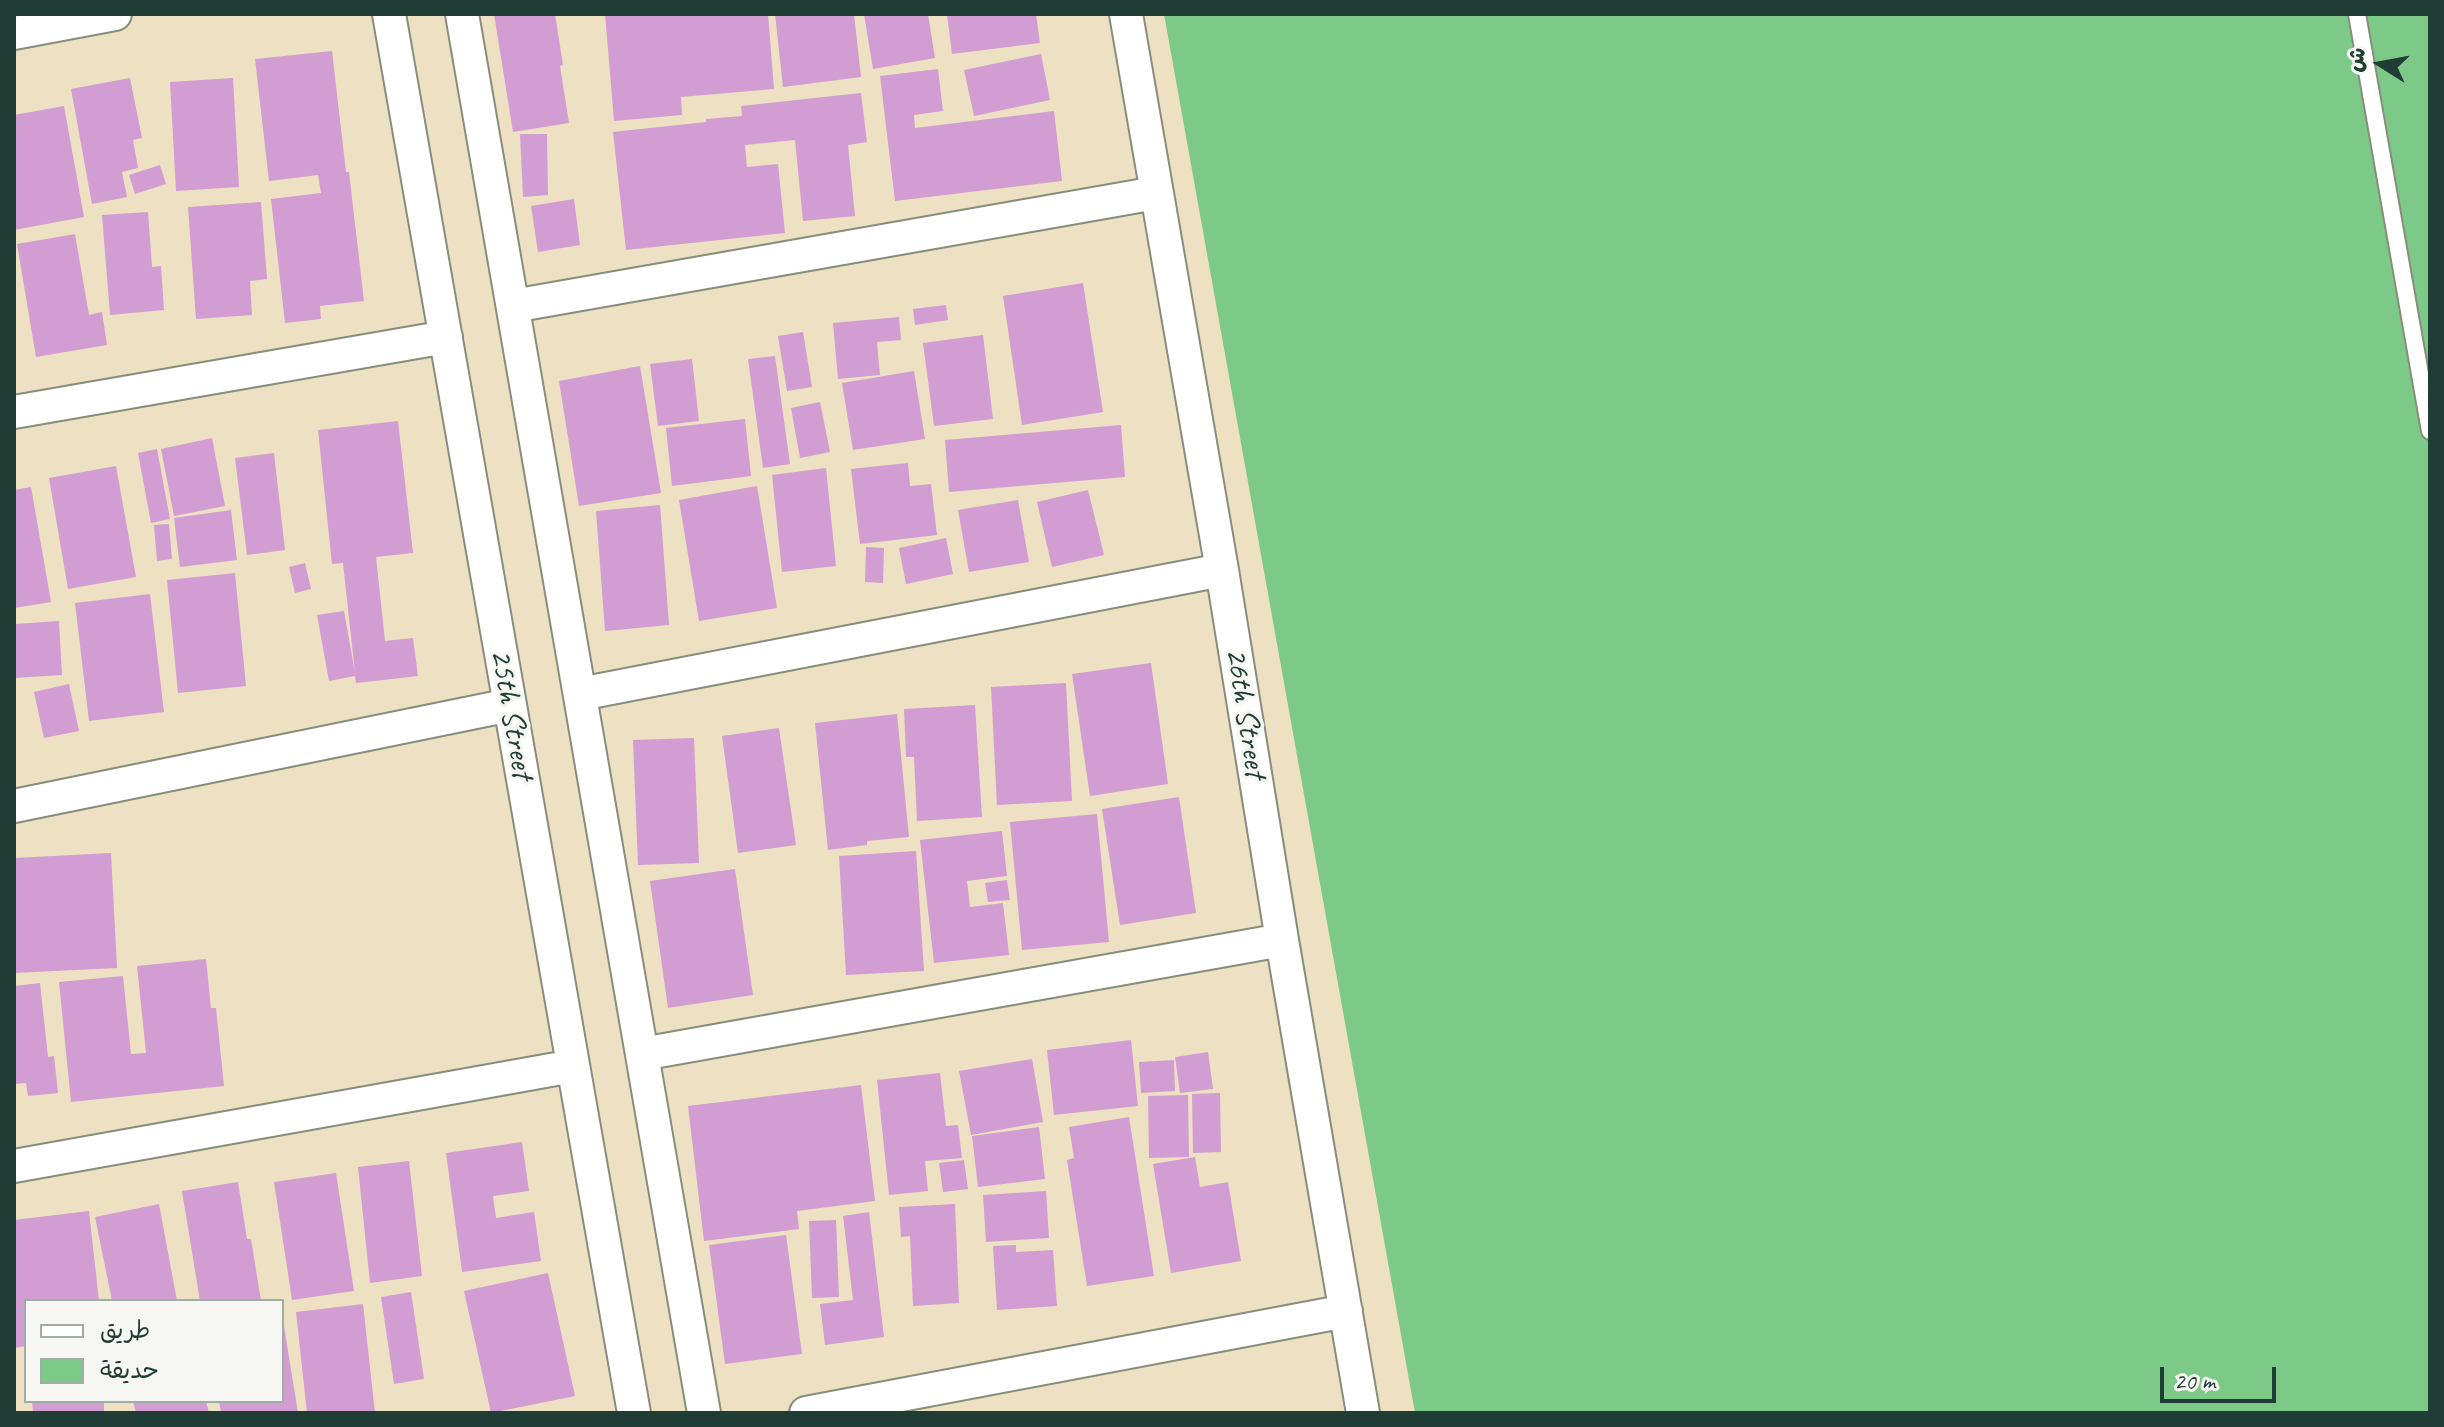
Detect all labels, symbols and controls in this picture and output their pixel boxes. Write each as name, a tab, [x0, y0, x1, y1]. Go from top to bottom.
north arrow	[2340, 24, 2420, 104]
text: ش	[2340, 45, 2372, 74]
street label: 26th Street	[1216, 645, 1274, 781]
street label: 25th Street	[481, 646, 541, 782]
legend	[24, 1299, 284, 1403]
text: طريق	[100, 1315, 150, 1345]
scale bar	[2164, 1351, 2280, 1401]
text: حديقة	[100, 1355, 159, 1385]
text: 20 m	[2174, 1366, 2215, 1396]

